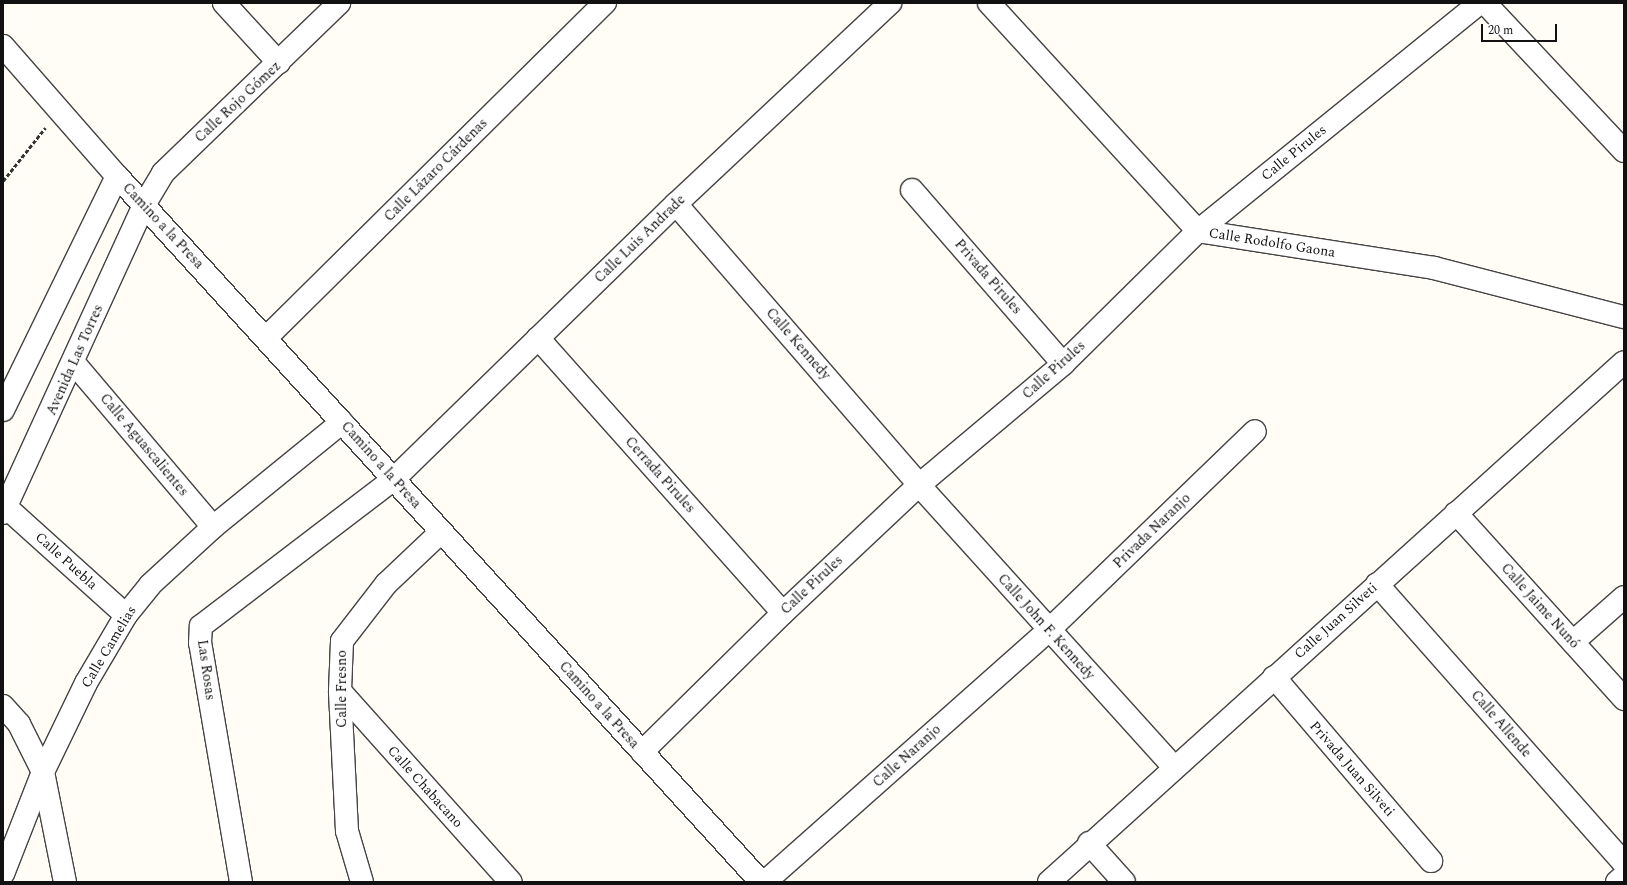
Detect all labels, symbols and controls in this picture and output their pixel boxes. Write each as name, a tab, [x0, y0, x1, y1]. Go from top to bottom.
scale bar	[1483, 16, 1559, 42]
text: 20 m	[1488, 21, 1513, 40]
street label: Calle Rojo Gómez	[191, 58, 285, 146]
street label: Calle Lázaro Cárdenas	[381, 115, 491, 225]
street label: Calle Pirules	[1258, 122, 1330, 184]
street label: Camino a la Presa	[119, 180, 207, 272]
street label: Calle Luis Andrade	[591, 191, 689, 287]
street label: Calle Rodolfo Gaona	[1208, 225, 1336, 261]
street label: Privada Pirules	[951, 236, 1025, 318]
street label: Avenida Las Torres	[43, 302, 107, 418]
street label: Calle Kennedy	[762, 305, 834, 383]
street label: Calle Pirules	[1019, 337, 1089, 403]
street label: Calle Aguascalientes	[96, 390, 192, 500]
street label: Camino a la Presa	[337, 418, 425, 512]
street label: Cerrada Pirules	[621, 433, 699, 517]
street label: Privada Naranjo	[1110, 490, 1194, 572]
street label: Calle Puebla	[31, 529, 101, 593]
street label: Calle Pirules	[777, 552, 847, 618]
street label: Calle Jaime Nunó	[1497, 560, 1583, 652]
street label: Calle John F. Kennedy	[994, 571, 1098, 683]
street label: Calle Juan Silveti	[1291, 579, 1381, 663]
street label: Calle Camelias	[78, 603, 140, 691]
street label: Las Rosas	[193, 639, 219, 701]
street label: Calle Fresno	[334, 650, 350, 728]
street label: Camino a la Presa	[555, 658, 643, 752]
street label: Calle Allende	[1467, 687, 1535, 761]
street label: Privada Juan Silveti	[1306, 718, 1398, 820]
street label: Calle Naranjo	[869, 721, 945, 791]
street label: Calle Chabacano	[384, 743, 466, 831]

